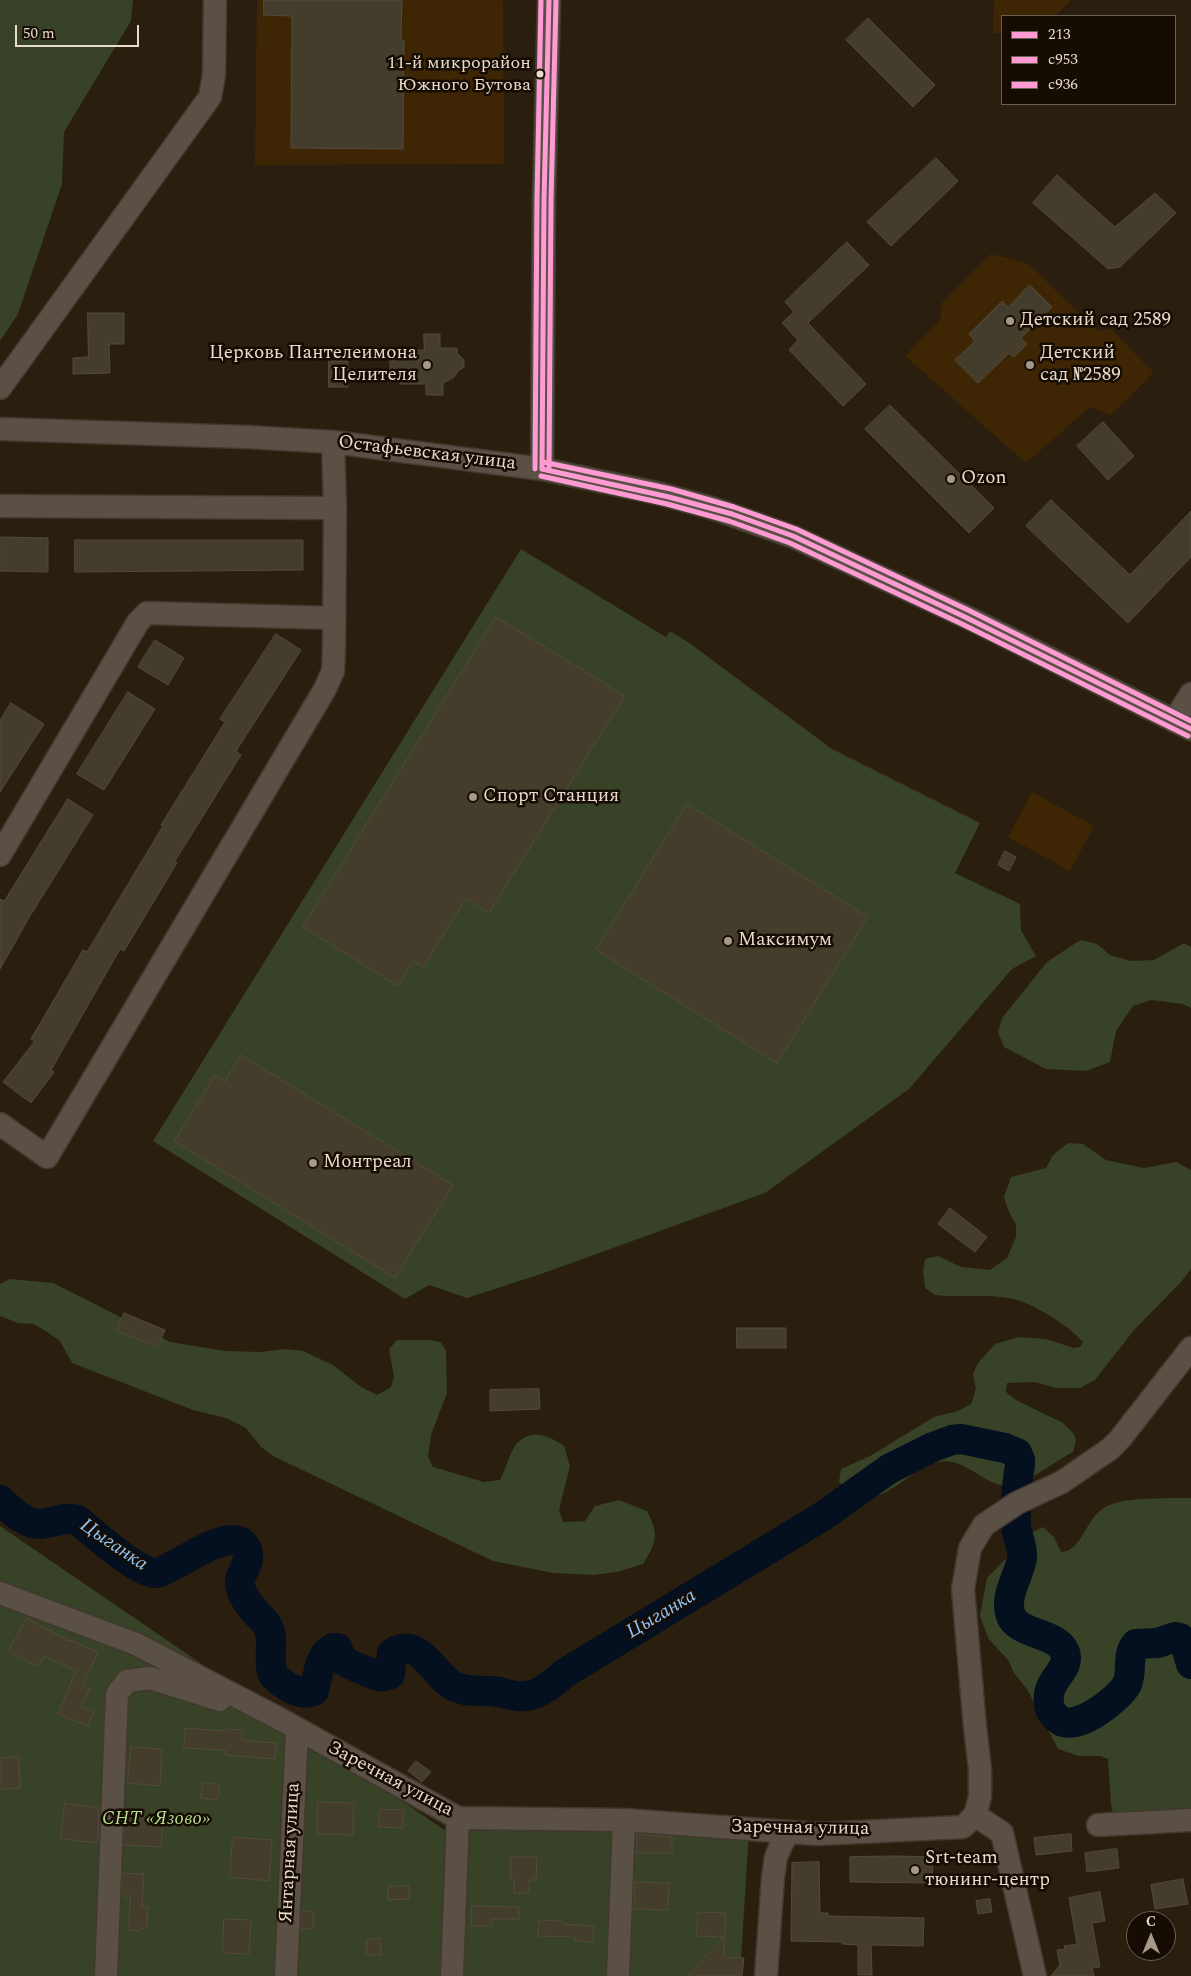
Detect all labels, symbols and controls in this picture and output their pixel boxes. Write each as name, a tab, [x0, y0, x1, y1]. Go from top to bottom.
scale bar	[18, 15, 141, 47]
legend	[1001, 15, 1176, 105]
text: 50 m	[23, 22, 55, 45]
text: 213	[1048, 23, 1071, 46]
text: с953	[1048, 48, 1078, 71]
place label: 11-й микрорайон Южного Бутова	[387, 53, 531, 96]
marker: 11-й микрорайон Южного Бутова	[535, 69, 545, 79]
text: с936	[1048, 73, 1078, 96]
place label: Детский сад 2589	[1020, 310, 1171, 332]
marker: Детский сад 2589	[1004, 315, 1016, 327]
place label: Церковь Пантелеимона Целителя	[209, 343, 417, 387]
place label: Детский сад №2589	[1040, 343, 1121, 387]
marker: Церковь Пантелеимона Целителя	[421, 359, 433, 371]
marker: Детский сад №2589	[1024, 359, 1036, 371]
street label: Остафьевская улица	[337, 432, 517, 476]
place label: Ozon	[961, 468, 1007, 490]
marker: Ozon	[945, 473, 957, 485]
place label: Спорт Станция	[483, 786, 619, 808]
marker: Спорт Станция	[467, 791, 479, 803]
place label: Максимум	[738, 930, 832, 952]
marker: Максимум	[722, 935, 734, 947]
place label: Монтреал	[323, 1152, 412, 1174]
marker: Монтреал	[307, 1157, 319, 1169]
water label: Цыганка	[74, 1515, 152, 1577]
water label: Цыганка	[623, 1585, 701, 1645]
street label: Заречная улица	[323, 1737, 457, 1823]
street label: Янтарная улица	[276, 1782, 306, 1924]
park label: СНТ «Язово»	[102, 1809, 210, 1831]
street label: Заречная улица	[730, 1816, 870, 1842]
place label: Srt-team тюнинг-центр	[925, 1848, 1050, 1892]
marker: Srt-team тюнинг-центр	[909, 1864, 921, 1876]
north arrow	[1126, 1911, 1176, 1961]
text: С	[1146, 1911, 1156, 1932]

